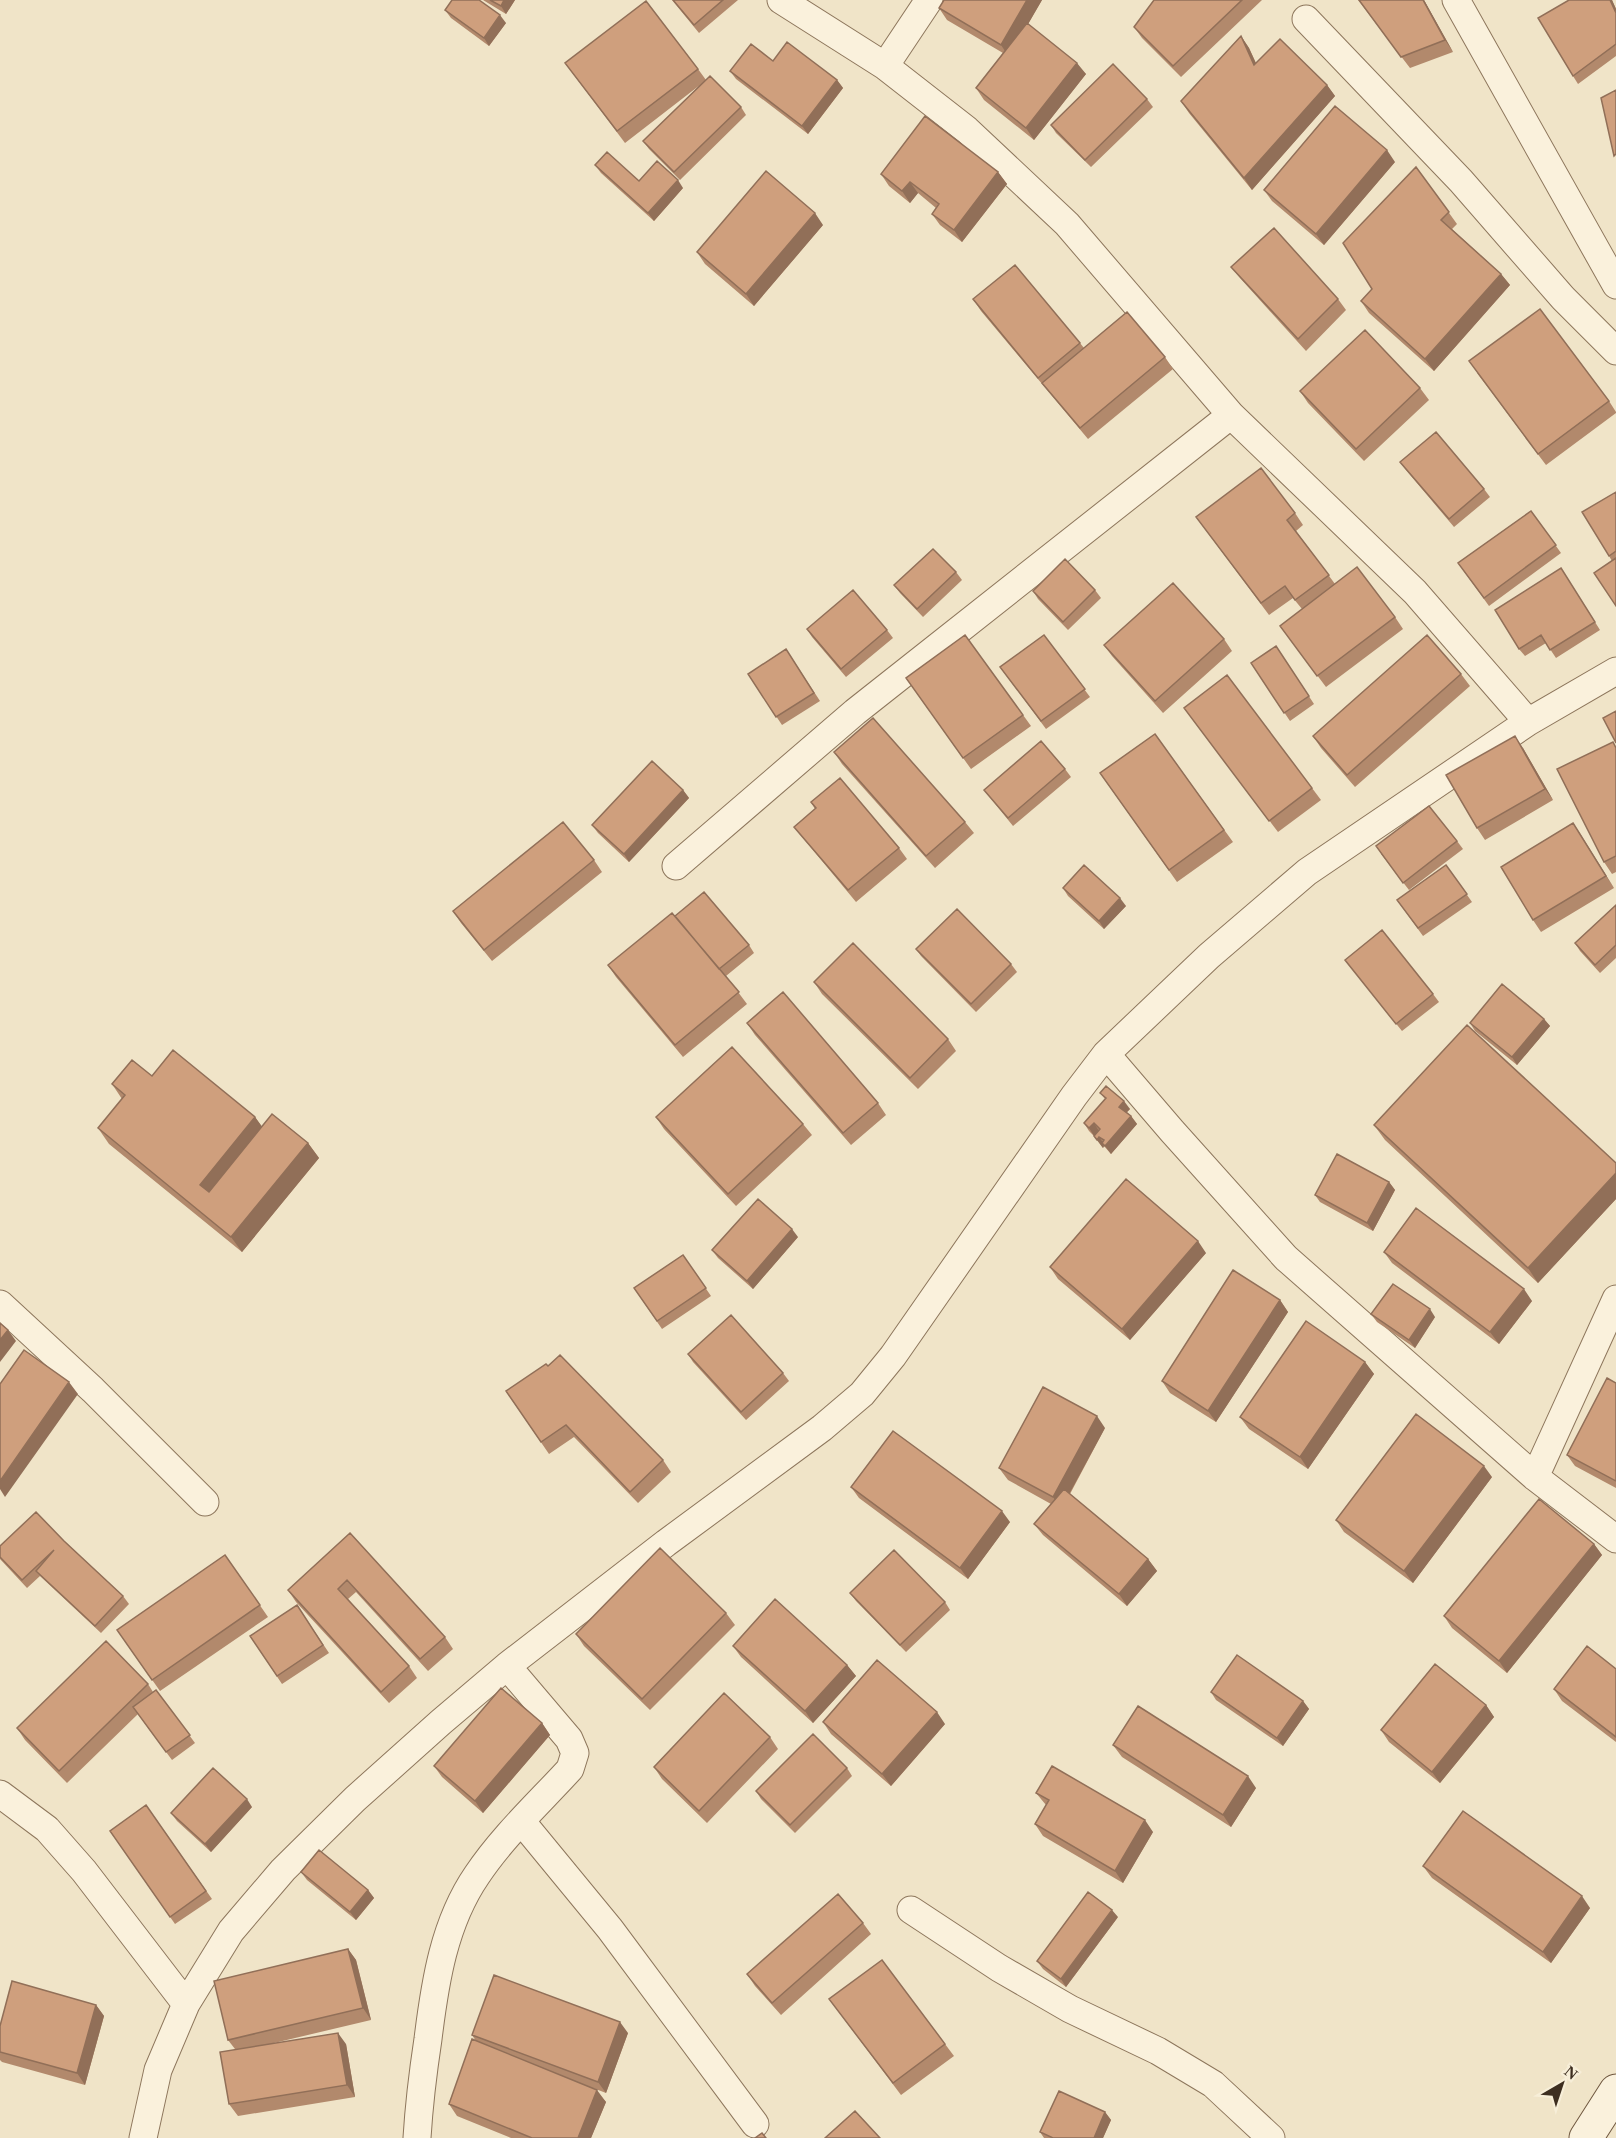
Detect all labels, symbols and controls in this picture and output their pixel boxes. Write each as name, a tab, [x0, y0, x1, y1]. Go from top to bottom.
north arrow	[1532, 2054, 1592, 2114]
text: N	[1561, 2062, 1581, 2083]

